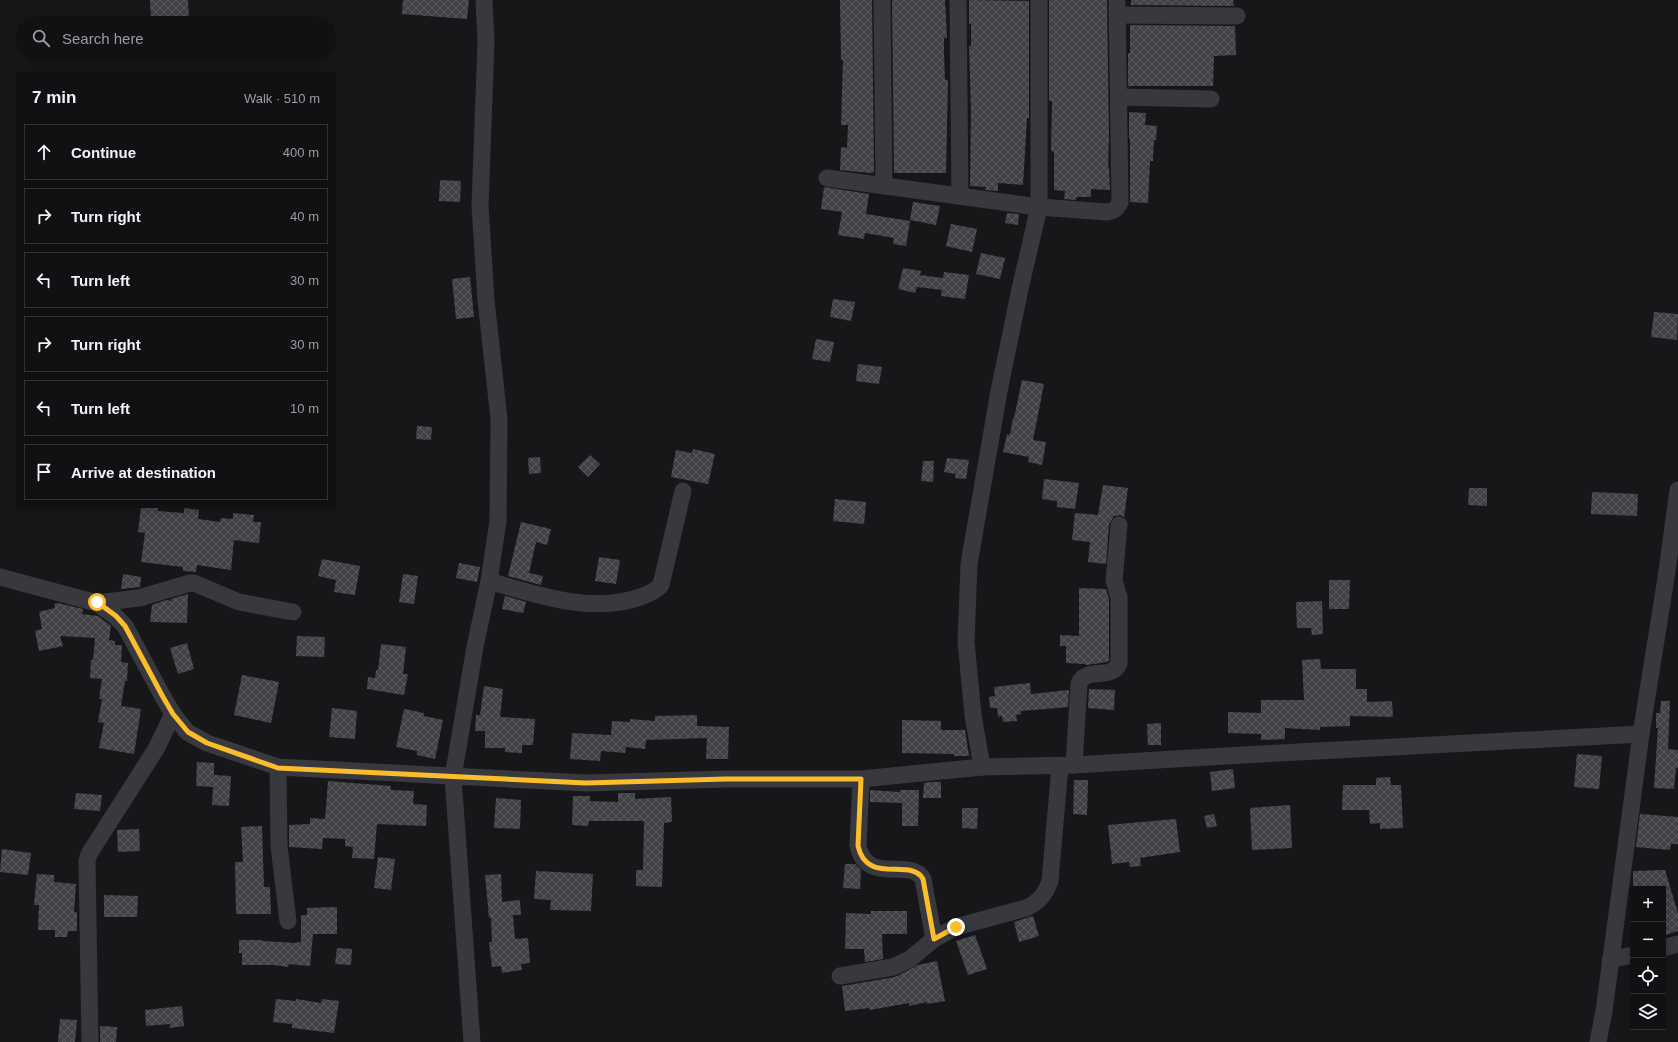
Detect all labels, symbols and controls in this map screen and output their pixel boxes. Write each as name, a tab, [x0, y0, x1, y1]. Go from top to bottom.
search box	[16, 16, 336, 60]
icon: search	[30, 27, 52, 49]
text: Search here	[62, 30, 144, 47]
text: 7 min	[32, 88, 76, 107]
text: Walk · 510 m	[244, 91, 320, 106]
icon: ahead	[33, 141, 55, 163]
text: Continue	[71, 144, 136, 161]
text: 400 m	[283, 145, 319, 160]
icon: right	[33, 205, 55, 227]
text: Turn right	[71, 208, 141, 225]
text: 40 m	[290, 209, 319, 224]
icon: left	[33, 269, 55, 291]
text: Turn left	[71, 272, 130, 289]
text: 30 m	[290, 273, 319, 288]
icon: right	[33, 333, 55, 355]
text: Turn right	[71, 336, 141, 353]
text: 30 m	[290, 337, 319, 352]
icon: left	[33, 397, 55, 419]
text: Turn left	[71, 400, 130, 417]
text: 10 m	[290, 401, 319, 416]
icon: arrive	[33, 461, 55, 483]
text: Arrive at destination	[71, 464, 216, 481]
route start	[88, 593, 106, 611]
map controls	[1630, 886, 1666, 1030]
button: +	[1630, 886, 1666, 922]
route end	[947, 918, 965, 936]
button: −	[1630, 922, 1666, 958]
button: locate	[1630, 958, 1666, 994]
button: layers	[1630, 994, 1666, 1030]

